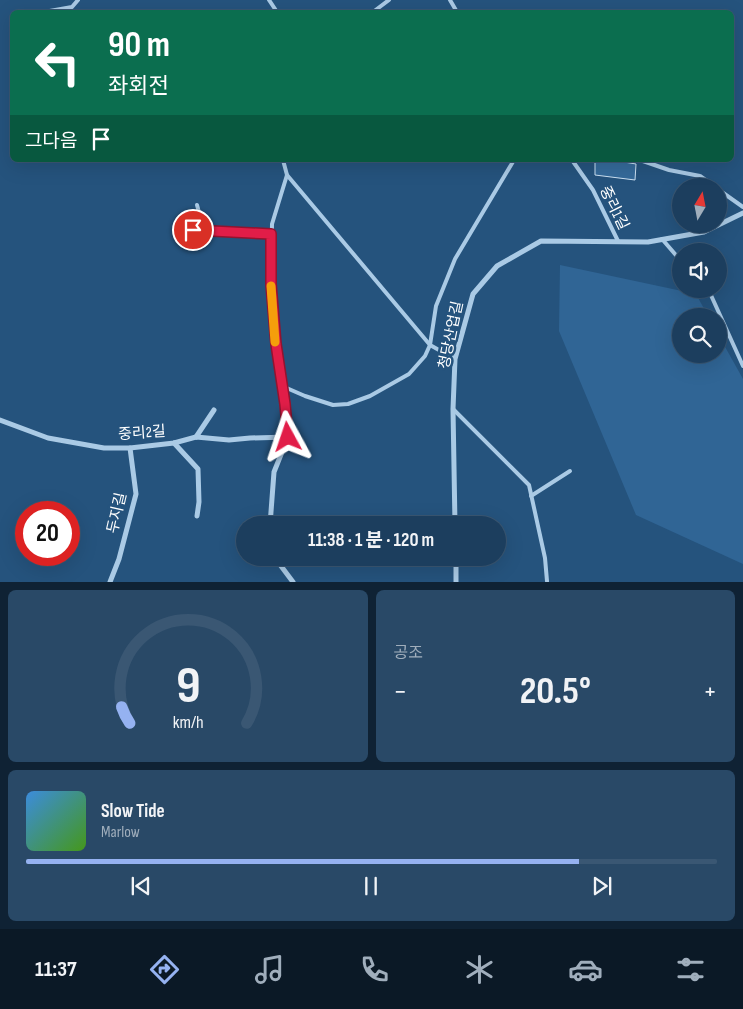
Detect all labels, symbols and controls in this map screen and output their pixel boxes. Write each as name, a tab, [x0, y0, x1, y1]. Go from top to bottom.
text: 90 m	[108, 24, 170, 67]
icon: left	[25, 30, 90, 95]
text: 좌회전	[108, 73, 169, 100]
icon: arrive	[87, 125, 115, 153]
text: 그다음	[25, 130, 77, 153]
north arrow	[672, 178, 728, 232]
map controls	[672, 178, 727, 363]
street label: 중리1길	[595, 183, 633, 233]
pin	[172, 209, 214, 251]
icon: arrive	[179, 216, 207, 244]
button: sound	[672, 243, 727, 298]
street label: 청당산업길	[435, 299, 467, 371]
button: search	[672, 308, 727, 363]
position arrow	[261, 410, 313, 462]
street label: 중리2길	[118, 422, 166, 444]
street label: 두지길	[103, 491, 131, 535]
speed limit sign: 20	[15, 501, 80, 566]
text: 11:38 · 1 분 · 120 m	[308, 529, 434, 552]
text: 공조	[394, 644, 423, 663]
text: 9	[175, 655, 200, 718]
text: 20.5°	[520, 669, 591, 714]
text: −	[394, 675, 407, 708]
text: +	[703, 675, 717, 708]
text: km/h	[172, 712, 203, 733]
text: Slow Tide	[101, 800, 165, 823]
text: Marlow	[101, 823, 140, 842]
icon: previous	[127, 872, 155, 900]
icon: pause	[357, 872, 385, 900]
icon: next	[588, 872, 616, 900]
icon: directions	[147, 952, 182, 987]
icon: music	[252, 952, 287, 987]
icon: phone	[357, 952, 392, 987]
icon: climate	[462, 952, 497, 987]
icon: car	[568, 952, 603, 987]
icon: filters	[673, 952, 708, 987]
text: 11:37	[35, 956, 77, 983]

